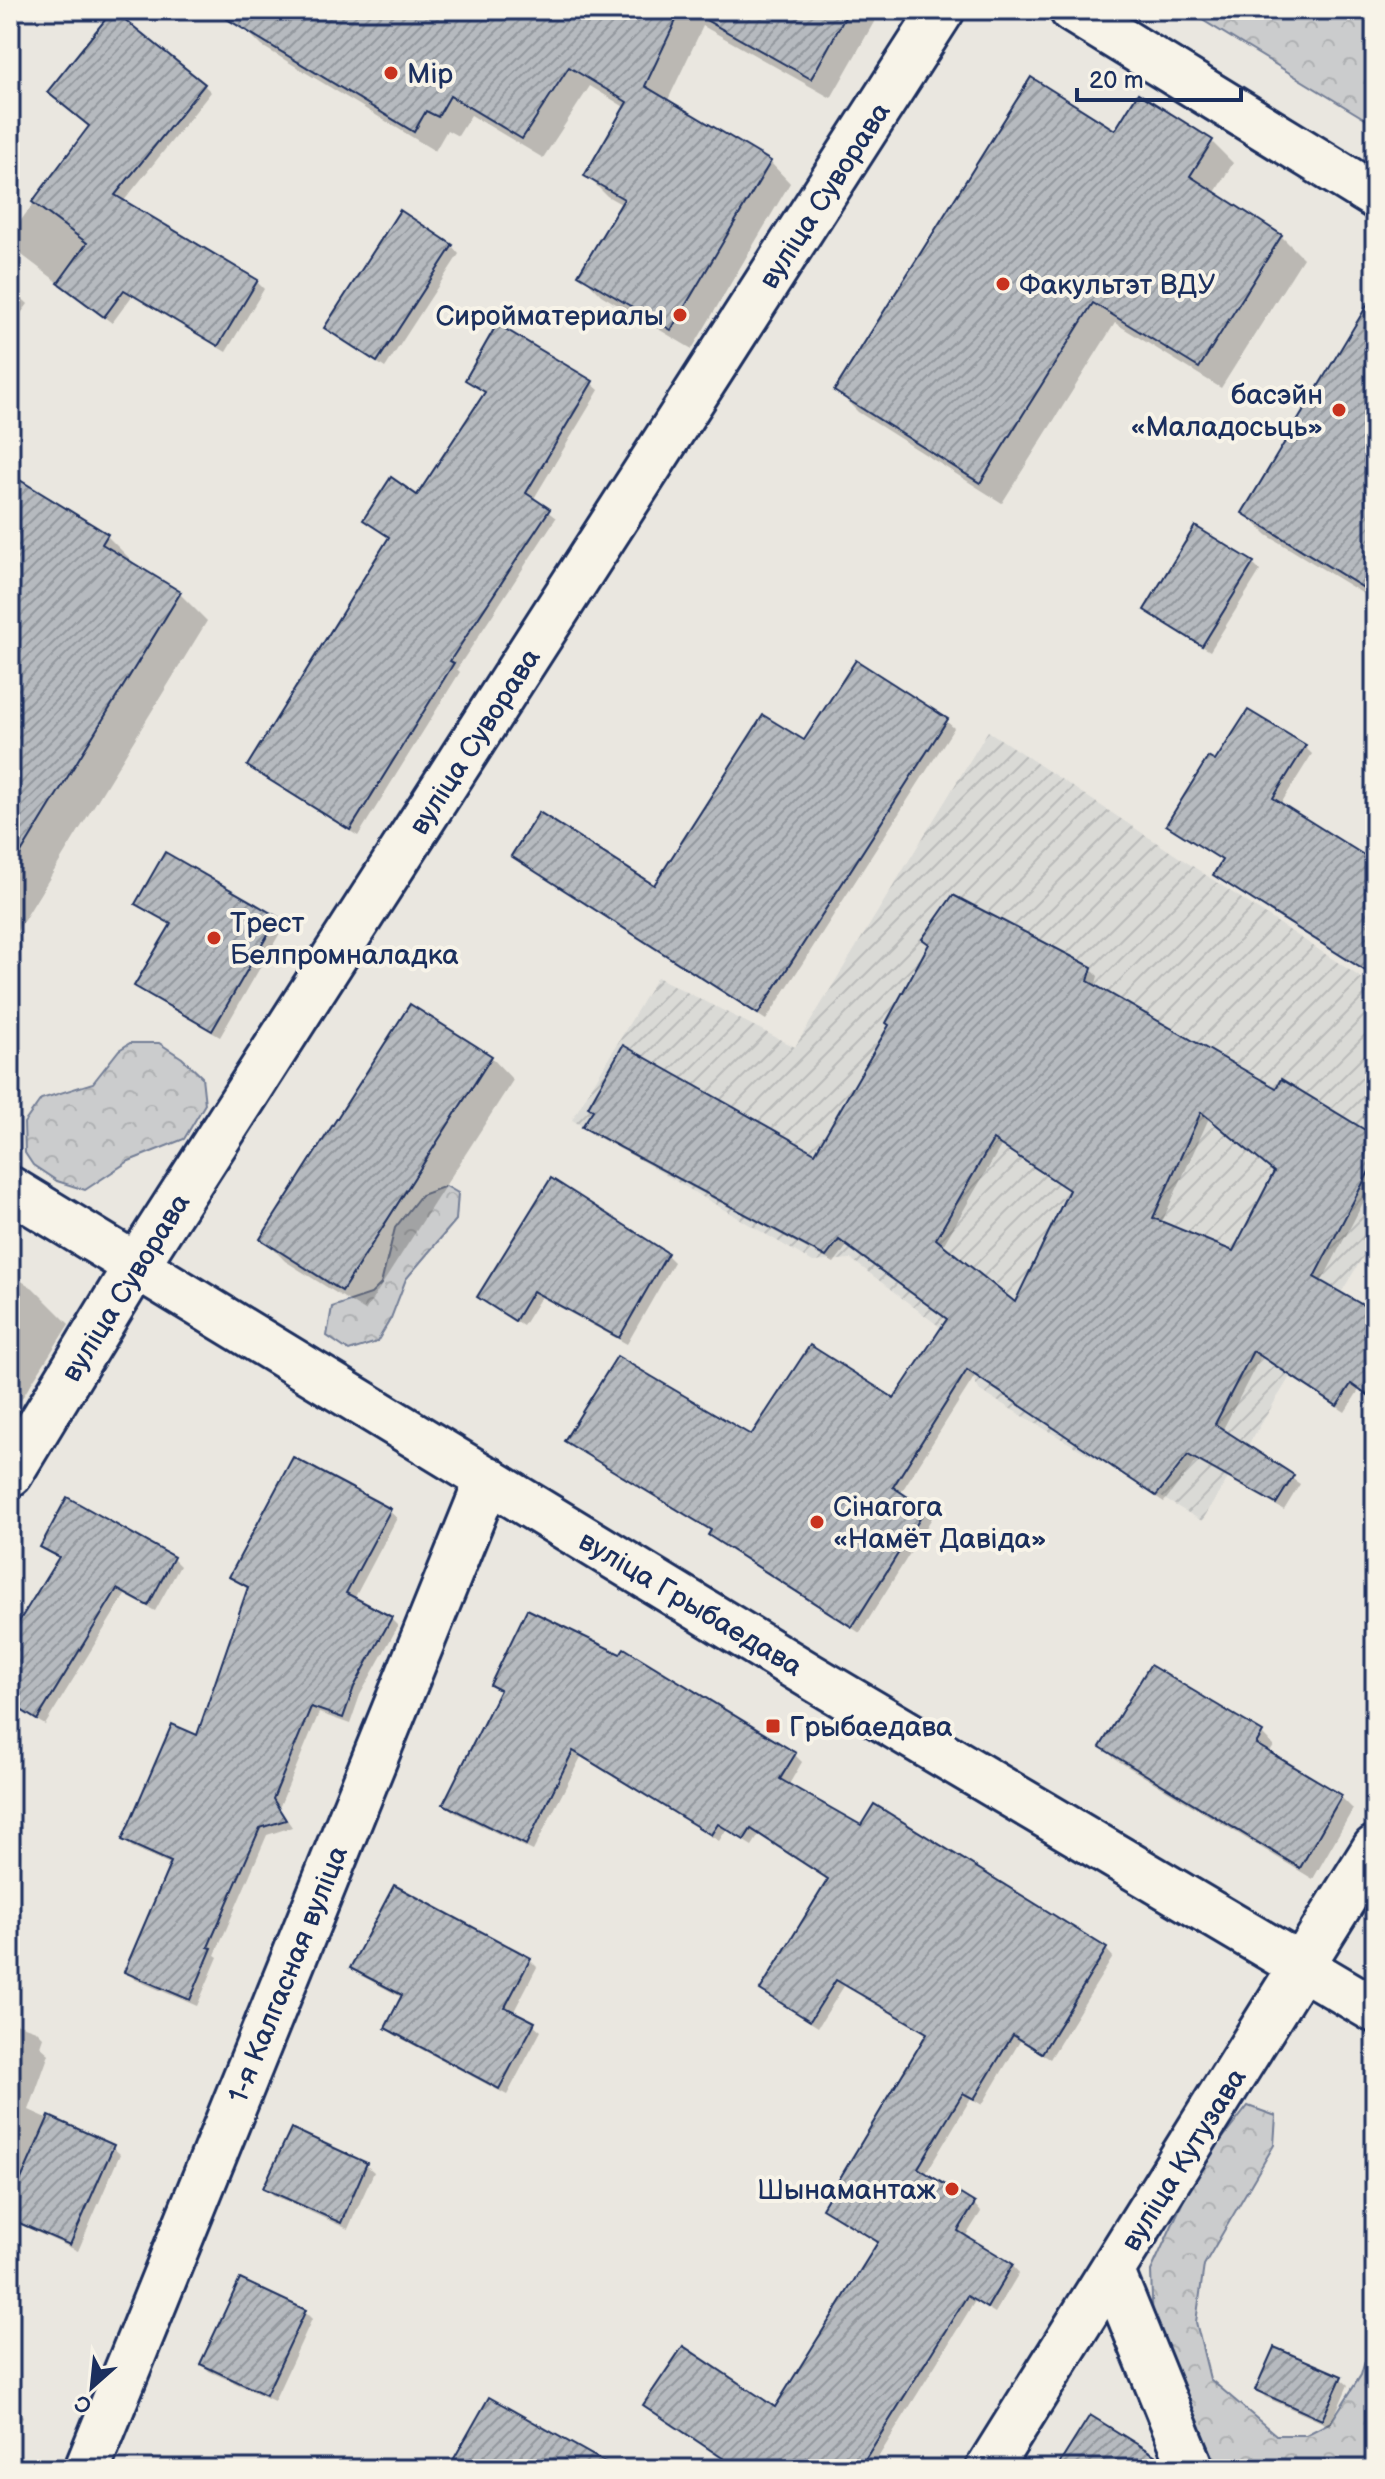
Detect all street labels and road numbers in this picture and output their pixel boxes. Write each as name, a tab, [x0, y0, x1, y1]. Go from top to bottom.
street label: вуліца Суворава	[753, 96, 898, 295]
street label: вуліца Суворава	[403, 642, 548, 841]
street label: вуліца Суворава	[55, 1187, 198, 1388]
street label: вуліца Грыбаедава	[573, 1525, 808, 1684]
street label: 1-я Калгасная вуліца	[222, 1841, 355, 2108]
street label: вуліца Кутузава	[1115, 2062, 1254, 2257]

